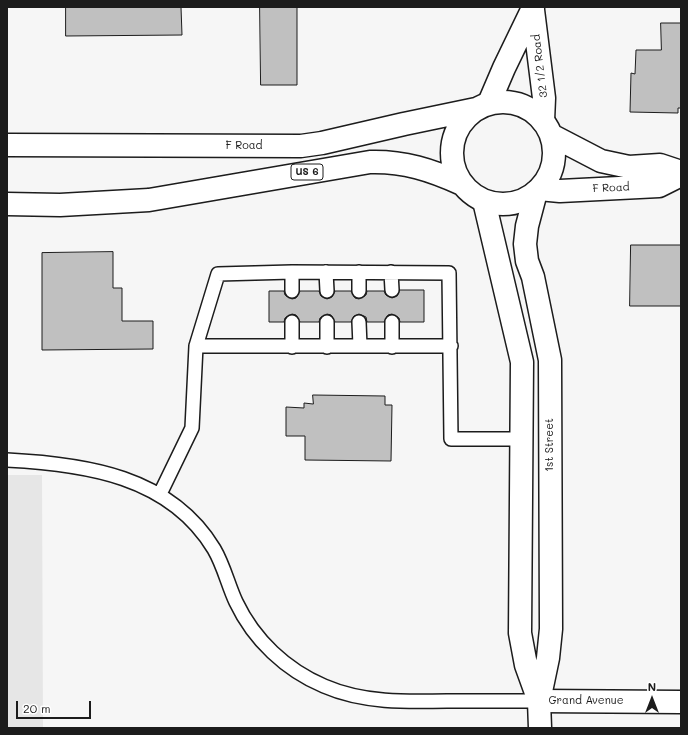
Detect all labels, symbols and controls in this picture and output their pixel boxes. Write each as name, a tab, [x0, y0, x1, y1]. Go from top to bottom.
street label: 32 1/2 Road	[530, 34, 550, 98]
street label: F Road	[225, 139, 263, 153]
road number: US 6	[291, 164, 323, 180]
street label: F Road	[592, 180, 630, 196]
street label: 1st Street	[543, 418, 557, 472]
north arrow	[632, 679, 672, 719]
text: N	[648, 679, 656, 694]
scale bar	[18, 693, 93, 719]
street label: Grand Avenue	[548, 694, 624, 708]
text: 20 m	[23, 700, 51, 716]

